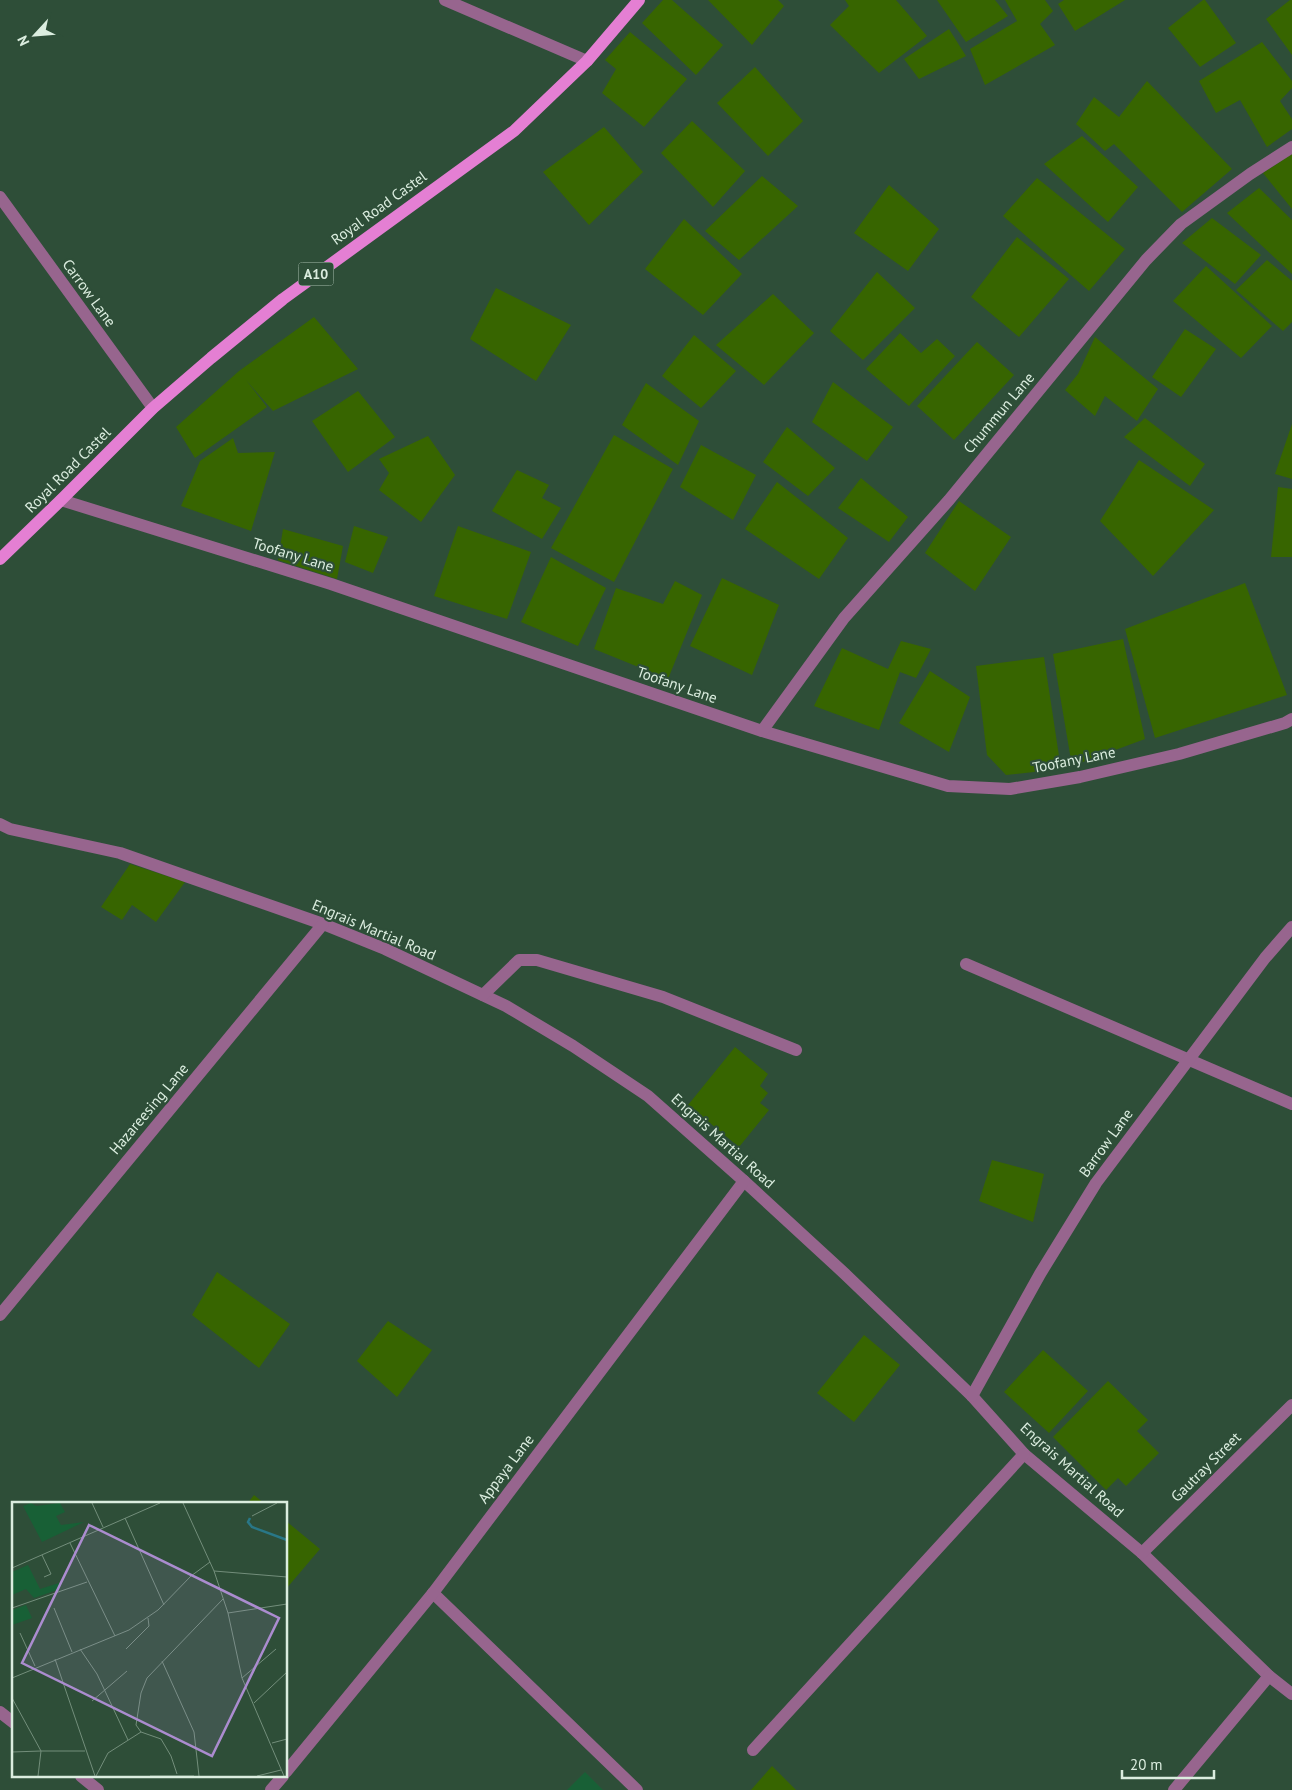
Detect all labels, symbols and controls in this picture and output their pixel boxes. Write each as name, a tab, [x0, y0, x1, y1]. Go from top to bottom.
north arrow	[10, 10, 60, 60]
text: N	[13, 33, 33, 49]
street label: Royal Road Castel	[327, 166, 431, 249]
street label: Carrow Lane	[58, 255, 120, 330]
road number: A10	[298, 262, 334, 286]
street label: Chummun Lane	[959, 368, 1038, 457]
street label: Royal Road Castel	[21, 422, 115, 517]
street label: Toofany Lane	[250, 533, 336, 576]
street label: Toofany Lane	[634, 662, 720, 707]
street label: Toofany Lane	[1031, 742, 1117, 777]
street label: Engrais Martial Road	[309, 895, 439, 964]
street label: Hazareesing Lane	[105, 1059, 192, 1158]
street label: Engrais Martial Road	[668, 1089, 779, 1192]
street label: Barrow Lane	[1074, 1105, 1137, 1181]
street label: Engrais Martial Road	[1017, 1418, 1128, 1521]
street label: Gautray Street	[1167, 1428, 1245, 1506]
street label: Appaya Lane	[473, 1430, 538, 1507]
inset map	[12, 1502, 288, 1778]
scale bar	[1122, 1748, 1214, 1780]
text: 20 m	[1130, 1755, 1163, 1774]

